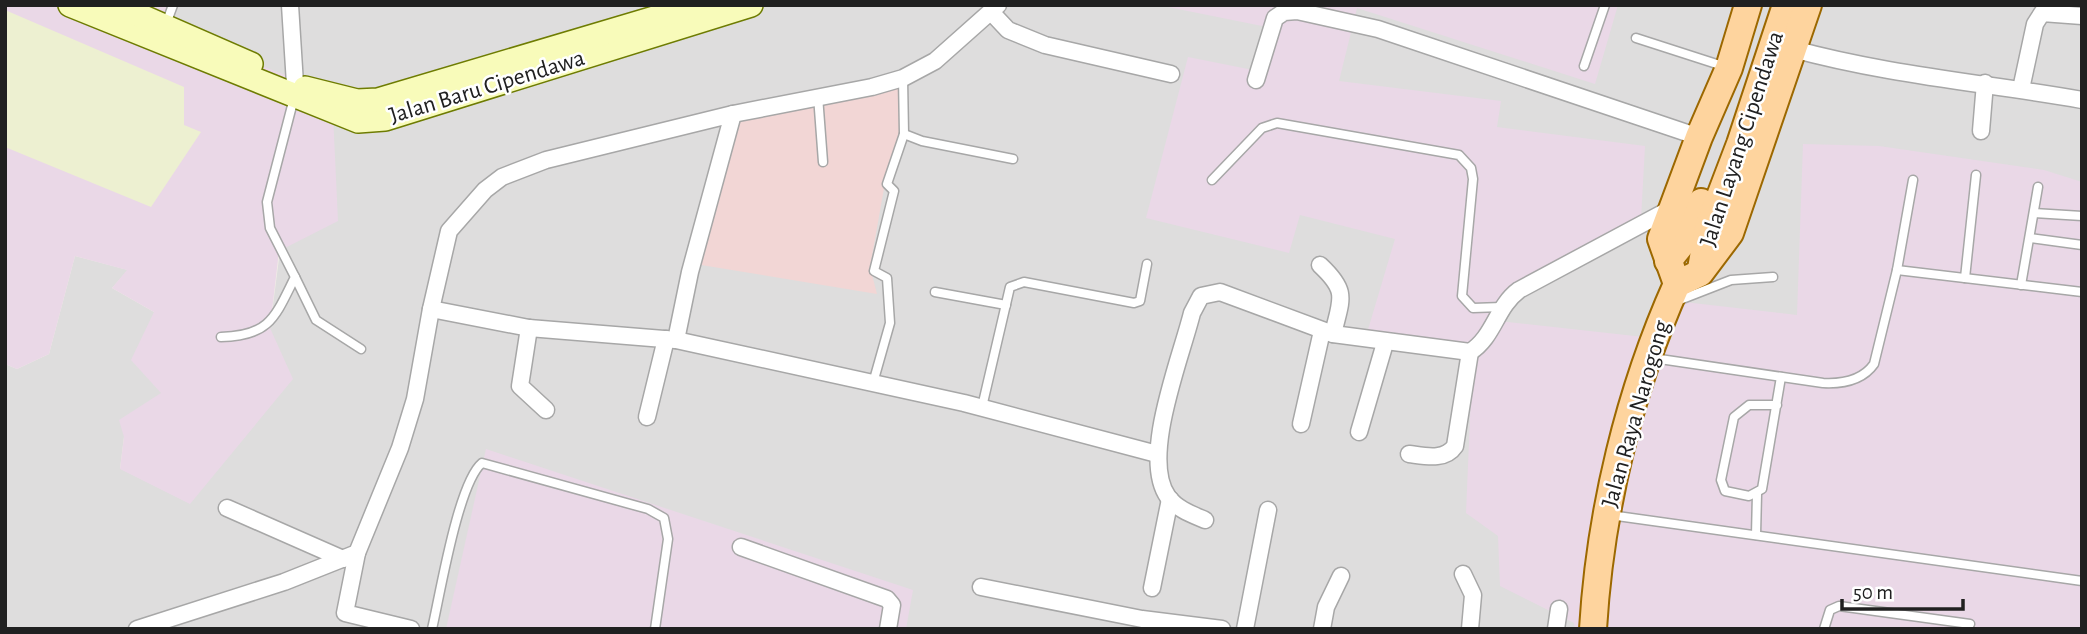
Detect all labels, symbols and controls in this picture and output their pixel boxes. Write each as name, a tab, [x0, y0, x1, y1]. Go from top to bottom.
street label: Jalan Layang Cipendawa	[1696, 28, 1788, 250]
street label: Jalan Baru Cipendawa	[386, 46, 588, 128]
street label: Jalan Raya Narogong	[1598, 318, 1674, 510]
scale bar	[1842, 568, 1963, 612]
text: 50 m	[1853, 582, 1893, 603]

